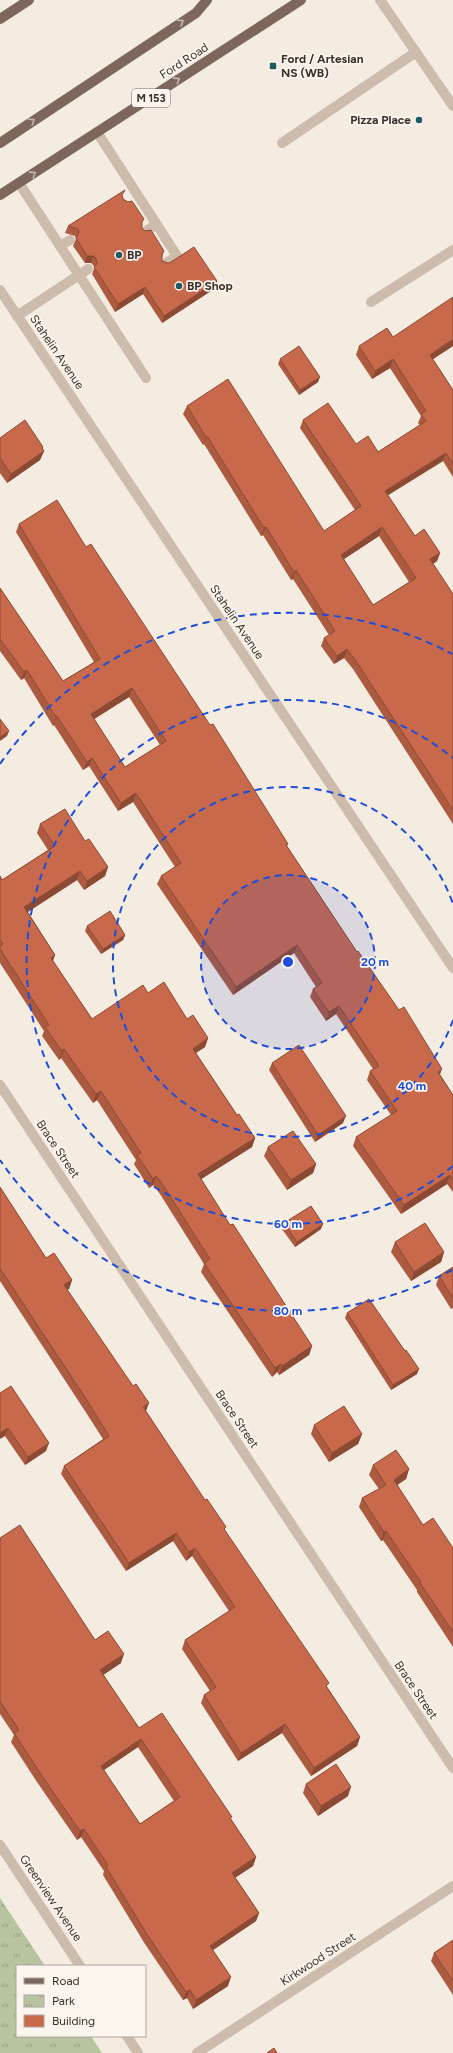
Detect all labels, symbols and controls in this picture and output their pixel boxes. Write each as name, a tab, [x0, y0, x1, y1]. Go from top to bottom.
one-way arrow	[177, 19, 184, 27]
street label: Ford Road	[157, 40, 211, 82]
place label: Ford / Artesian NS (WB)	[281, 52, 364, 80]
marker: Ford / Artesian NS (WB)	[268, 61, 278, 71]
one-way arrow	[173, 78, 180, 85]
road number: M 153	[132, 89, 170, 107]
place label: Pizza Place	[350, 113, 411, 127]
marker: Pizza Place	[414, 115, 424, 125]
one-way arrow	[28, 119, 35, 126]
one-way arrow	[29, 171, 36, 179]
place label: BP	[127, 248, 142, 262]
marker: BP	[114, 250, 124, 260]
place label: BP Shop	[187, 279, 233, 293]
marker: BP Shop	[174, 281, 184, 291]
street label: Stahelin Avenue	[27, 312, 87, 392]
street label: Stahelin Avenue	[207, 582, 267, 662]
centre of rings	[281, 955, 295, 969]
text: 20 m	[361, 955, 389, 969]
text: 40 m	[398, 1079, 426, 1093]
street label: Brace Street	[33, 1117, 83, 1181]
text: 60 m	[274, 1217, 302, 1231]
text: 80 m	[274, 1304, 302, 1318]
street label: Brace Street	[212, 1387, 262, 1451]
street label: Brace Street	[391, 1658, 441, 1722]
street label: Greenview Avenue	[17, 1852, 85, 1944]
street label: Kirkwood Street	[278, 1929, 359, 1988]
legend	[16, 1965, 146, 2037]
text: Road	[52, 1974, 80, 1988]
text: Park	[52, 1994, 75, 2008]
text: Building	[52, 2014, 95, 2028]

